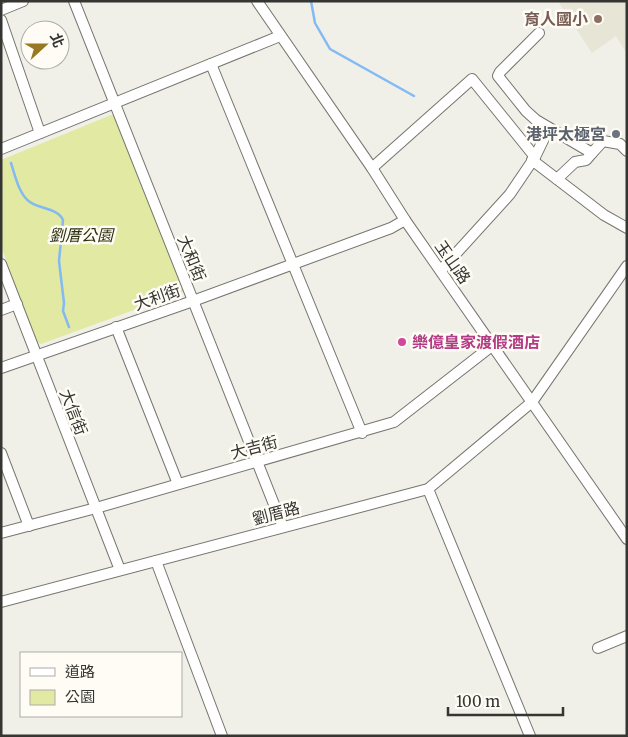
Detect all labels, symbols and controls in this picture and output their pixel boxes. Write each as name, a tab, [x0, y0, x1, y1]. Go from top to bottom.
place label: 育人國小	[524, 9, 588, 29]
marker: 育人國小	[592, 13, 604, 25]
north arrow	[20, 20, 70, 70]
text: 北	[46, 31, 68, 50]
place label: 港坪太極宮	[526, 124, 606, 144]
marker: 港坪太極宮	[610, 128, 622, 140]
park label: 劉厝公園	[49, 225, 115, 245]
street label: 大和街	[174, 232, 210, 284]
street label: 玉山路	[431, 237, 475, 287]
street label: 大利街	[131, 280, 183, 314]
place label: 樂億皇家渡假酒店	[412, 332, 540, 352]
marker: 樂億皇家渡假酒店	[396, 336, 408, 348]
street label: 大信街	[56, 386, 92, 438]
street label: 大吉街	[228, 431, 280, 463]
street label: 劉厝路	[250, 497, 302, 529]
legend	[20, 652, 182, 717]
text: 道路	[65, 662, 95, 681]
scale bar	[448, 684, 563, 716]
text: 公園	[65, 687, 95, 706]
text: 100 m	[456, 692, 500, 711]

